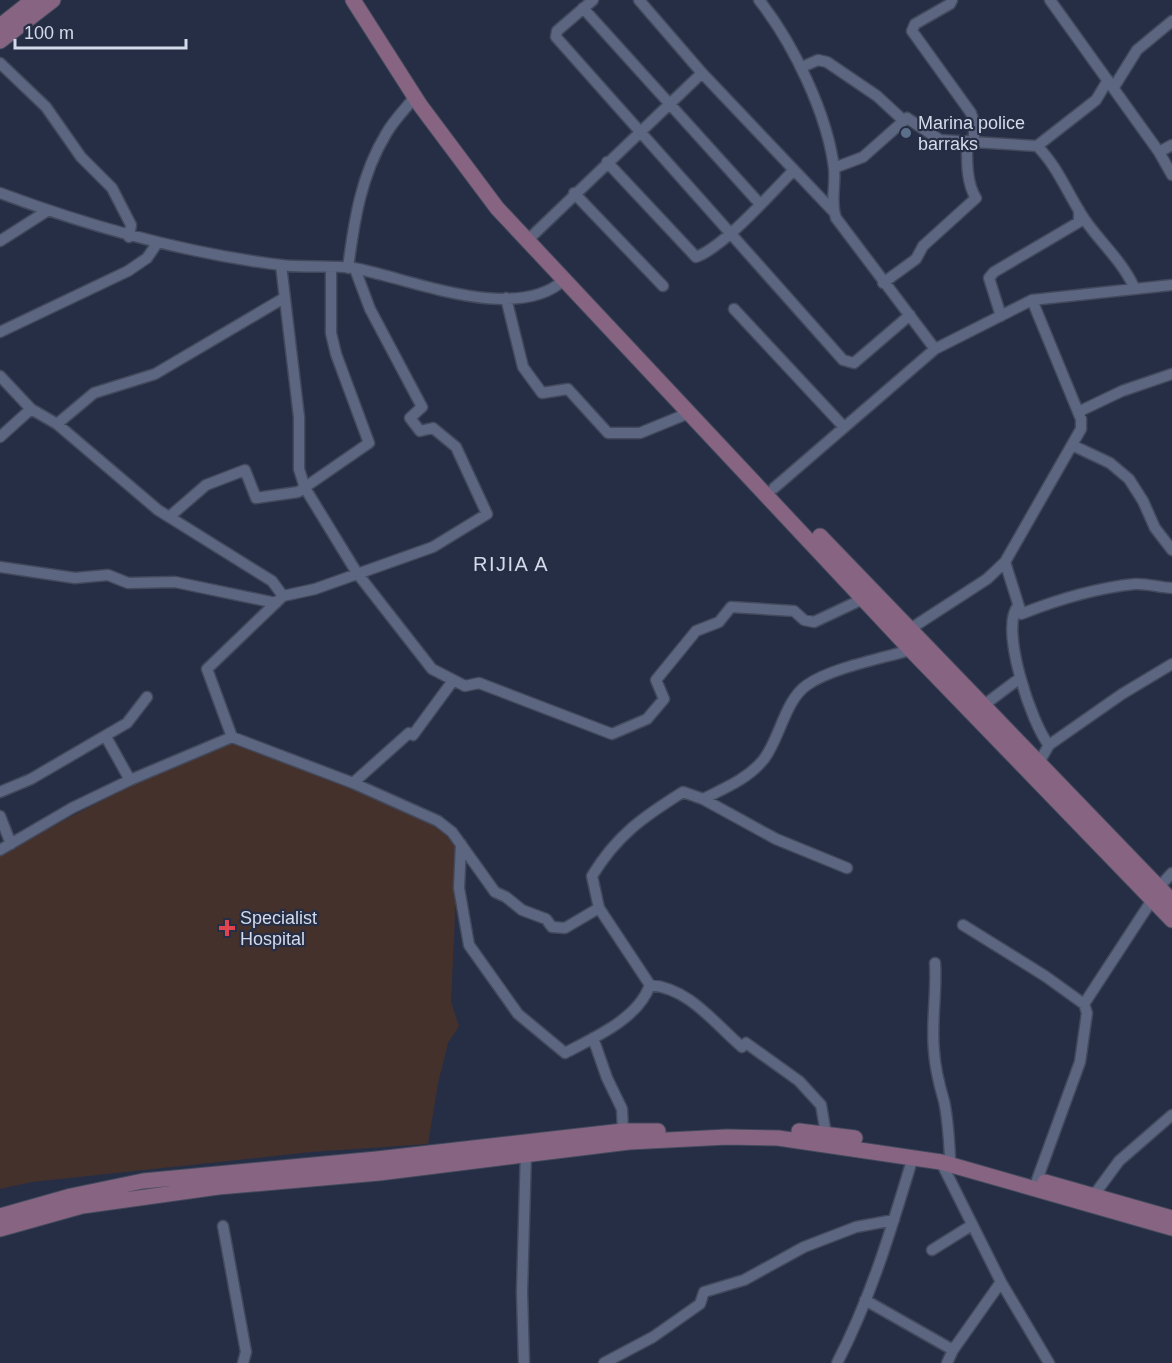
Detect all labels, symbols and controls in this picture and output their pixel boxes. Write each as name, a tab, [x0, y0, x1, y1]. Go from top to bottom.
scale bar	[15, 12, 186, 50]
text: 100 m	[24, 23, 74, 43]
place label: Marina police barraks	[918, 113, 1025, 154]
marker: Marina police barraks	[899, 126, 913, 140]
district label: RIJIA A	[473, 553, 549, 575]
place label: Specialist Hospital	[240, 908, 317, 949]
marker: Specialist Hospital	[218, 919, 236, 937]

